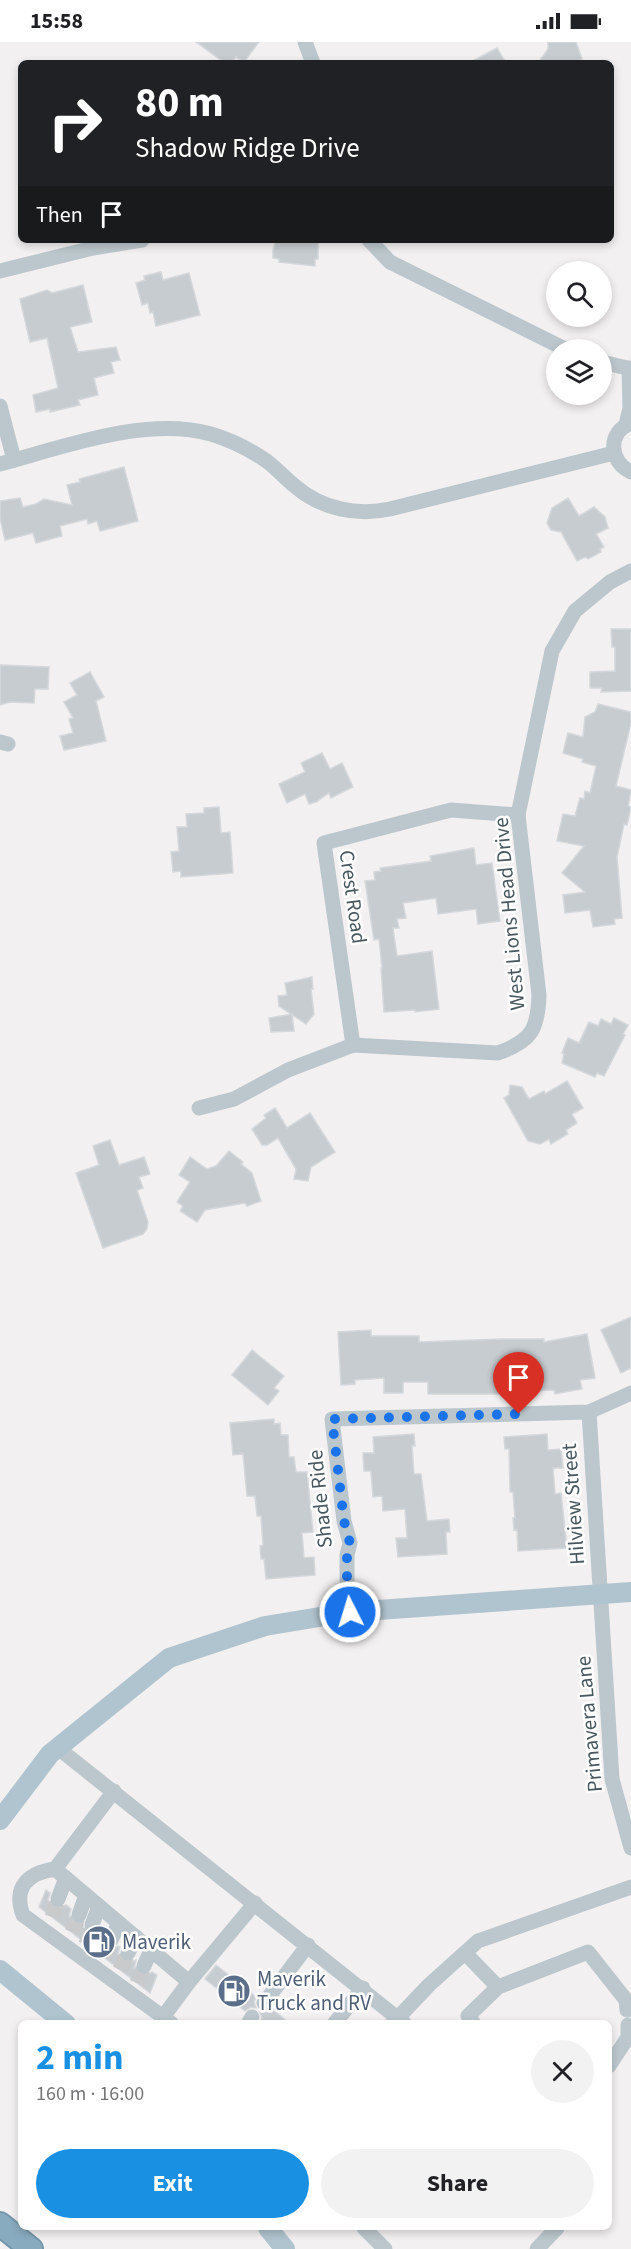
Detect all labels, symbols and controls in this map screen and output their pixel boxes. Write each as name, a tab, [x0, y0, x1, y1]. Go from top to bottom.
text: 15:58	[30, 5, 83, 37]
text: 80 m	[135, 73, 224, 133]
icon: right	[36, 84, 114, 162]
text: Shadow Ridge Drive	[135, 129, 360, 168]
icon: arrive	[95, 198, 128, 231]
text: Then	[36, 199, 83, 231]
map controls	[546, 261, 612, 405]
button: search	[546, 261, 612, 327]
button: layers	[546, 339, 612, 405]
street label: West Lions Head Drive	[486, 816, 532, 1012]
street label: Crest Road	[332, 848, 374, 946]
pin	[493, 1352, 544, 1414]
icon: arrive	[502, 1361, 535, 1394]
street label: Hilview Street	[554, 1442, 592, 1566]
street label: Shade Ride	[300, 1448, 340, 1550]
position arrow	[318, 1580, 382, 1644]
street label: Primavera Lane	[568, 1655, 610, 1793]
fuel station icon: Maverik	[81, 1924, 117, 1960]
place label: Maverik	[122, 1927, 191, 1957]
place label: Maverik Truck and RV	[257, 1964, 371, 2018]
fuel station icon: Maverik Truck and RV	[216, 1973, 252, 2009]
text: 2 min	[36, 2032, 124, 2083]
button: close	[531, 2040, 594, 2103]
text: 160 m · 16:00	[36, 2080, 144, 2108]
button: Exit	[36, 2149, 309, 2218]
button: Share	[321, 2149, 594, 2218]

